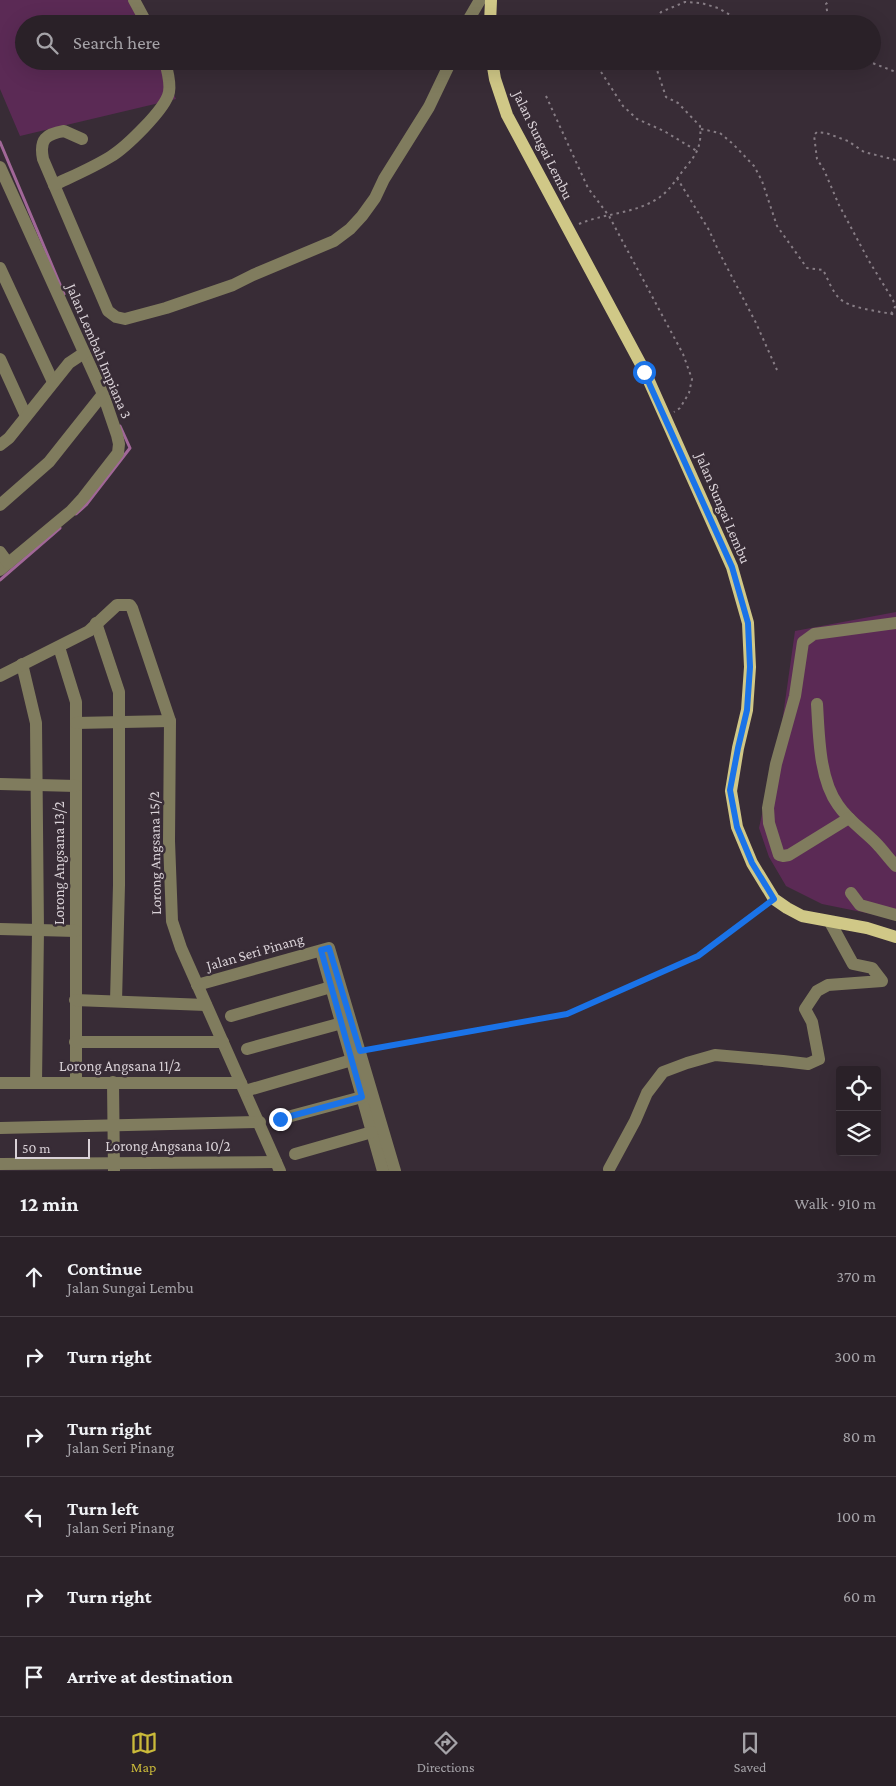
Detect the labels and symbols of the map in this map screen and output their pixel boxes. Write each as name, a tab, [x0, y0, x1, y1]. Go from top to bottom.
street label: Jalan Sungai Lembu	[508, 86, 576, 202]
street label: Jalan Lembah Impiana 3	[62, 279, 135, 421]
route start	[633, 361, 656, 384]
street label: Jalan Sungai Lembu	[691, 448, 754, 566]
street label: Lorong Angsana 15/2	[146, 791, 165, 915]
street label: Lorong Angsana 13/2	[51, 801, 68, 925]
street label: Jalan Seri Pinang	[203, 930, 306, 975]
street label: Lorong Angsana 11/2	[59, 1058, 181, 1075]
route end	[269, 1108, 292, 1131]
scale bar	[15, 1136, 90, 1159]
street label: Lorong Angsana 10/2	[105, 1138, 231, 1155]

